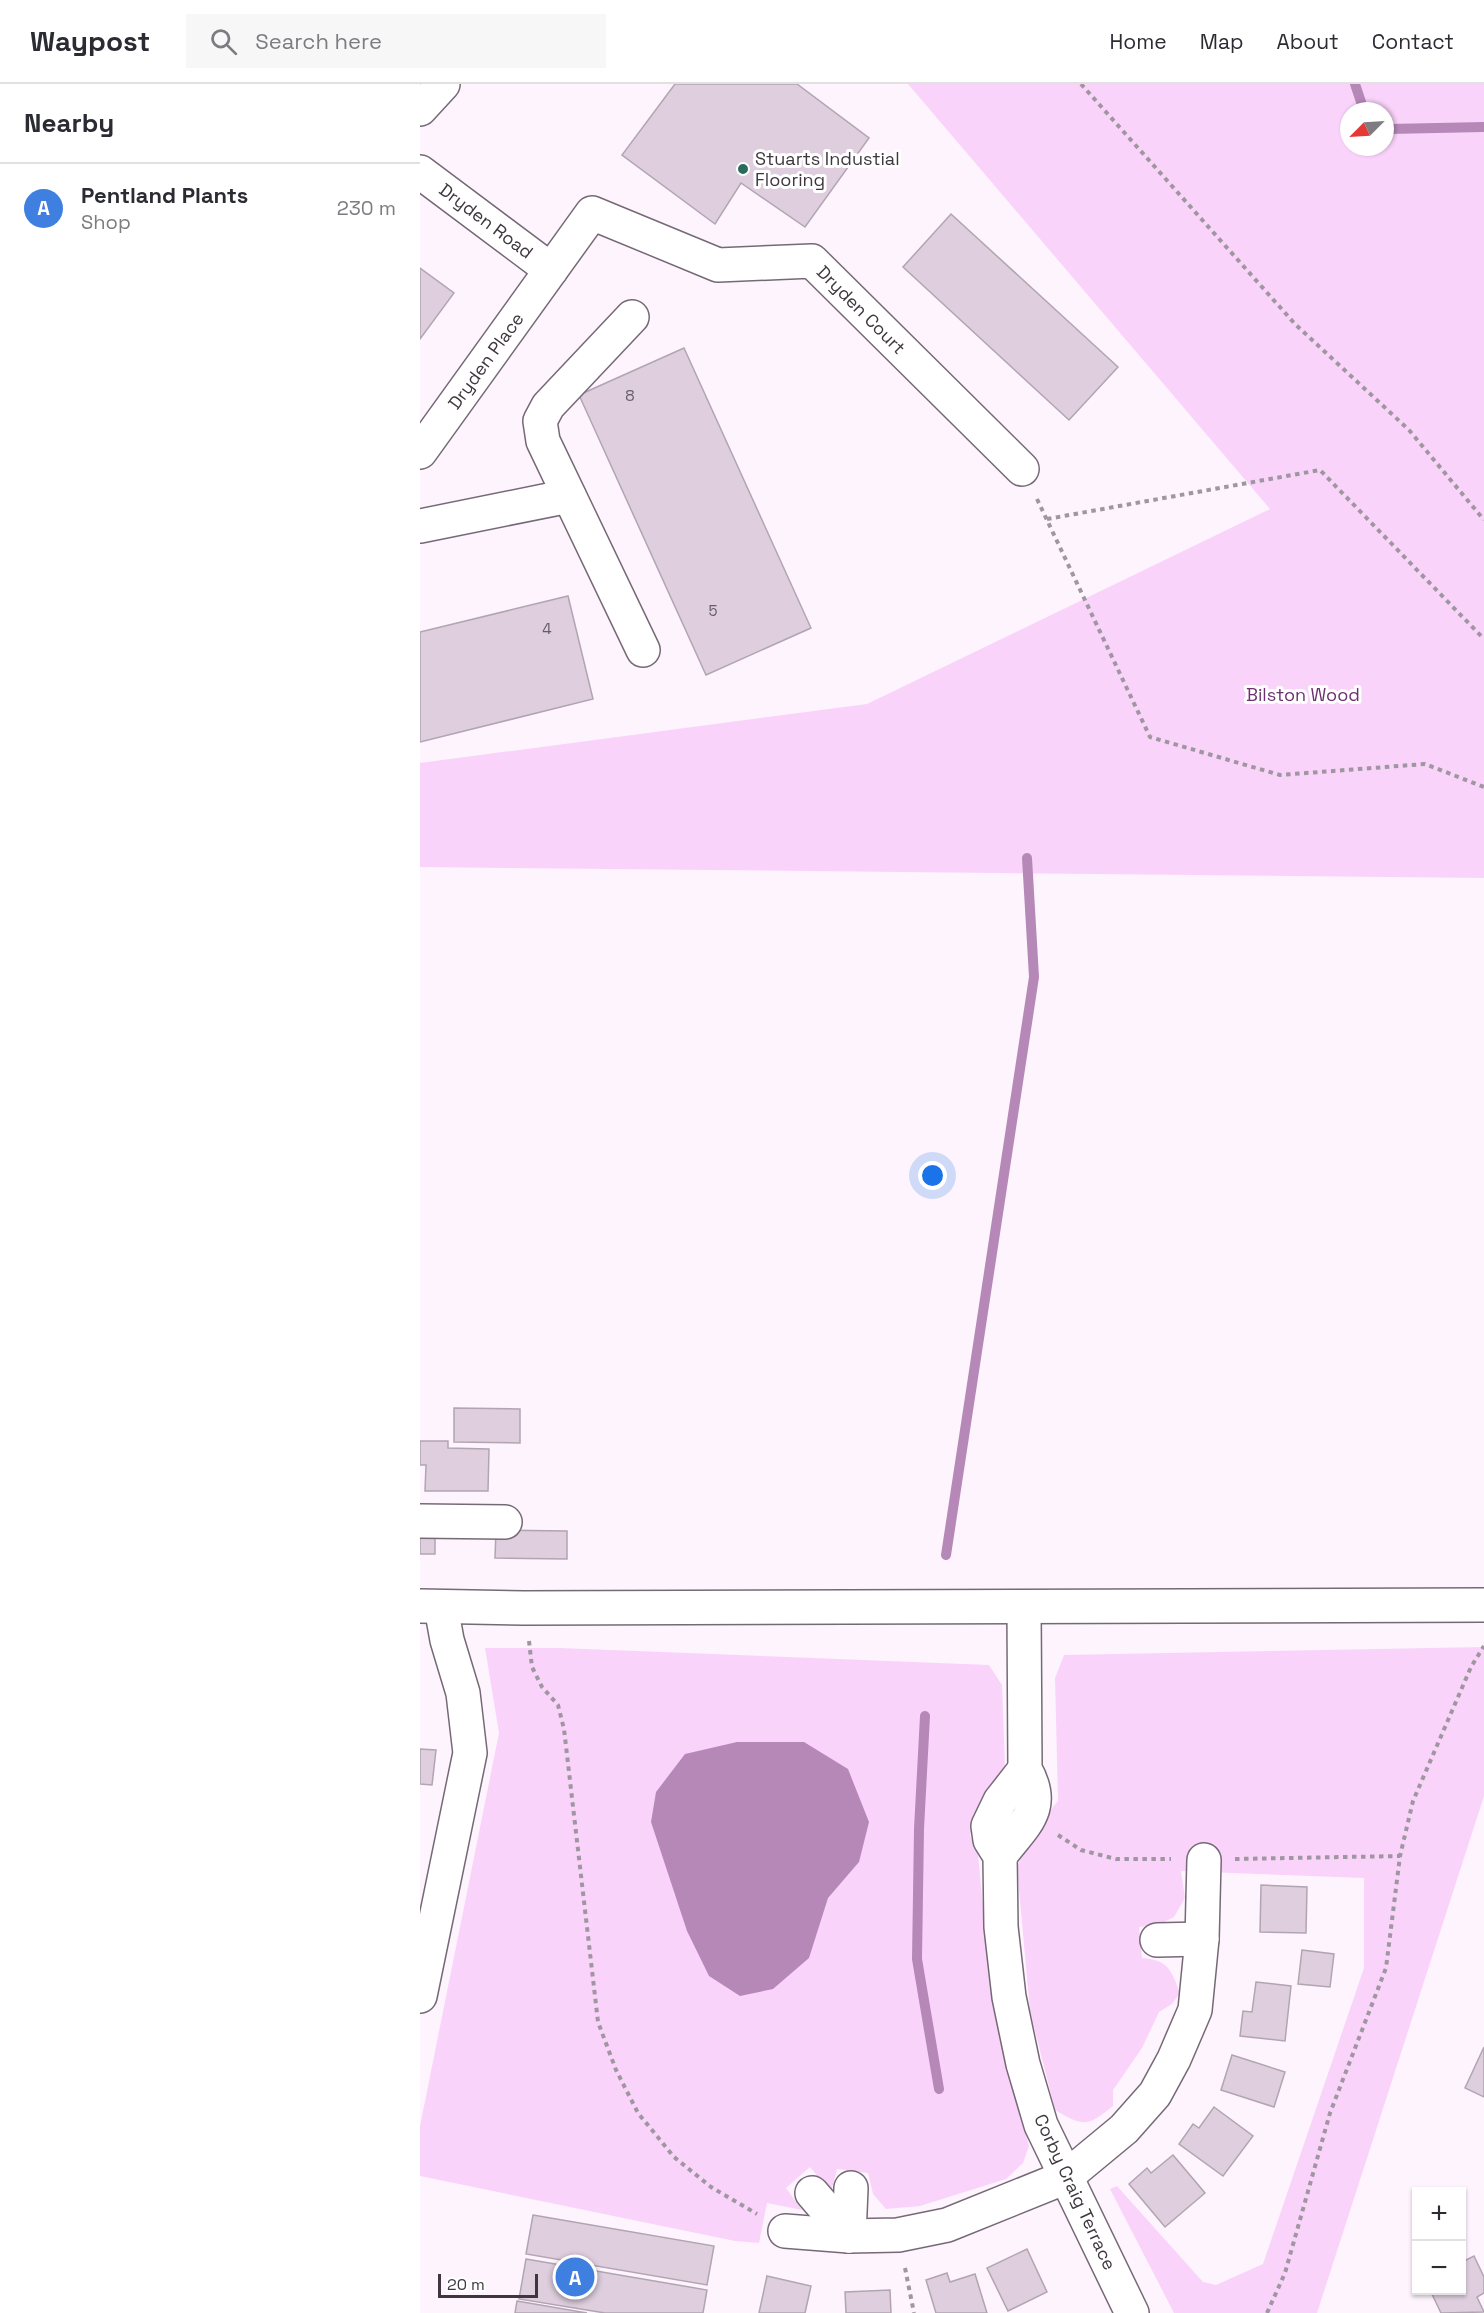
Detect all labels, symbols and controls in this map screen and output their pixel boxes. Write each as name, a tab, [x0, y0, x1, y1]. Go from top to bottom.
search box	[186, 14, 606, 68]
text: Waypost	[30, 23, 150, 59]
icon: search	[207, 25, 240, 58]
text: Search here	[255, 27, 382, 55]
text: Home	[1109, 28, 1167, 55]
text: Map	[1200, 28, 1244, 55]
text: About	[1277, 28, 1339, 55]
text: Contact	[1372, 28, 1454, 55]
north arrow	[1340, 102, 1394, 156]
text: Nearby	[24, 106, 114, 140]
place label: Stuarts Industial Flooring	[755, 147, 900, 191]
marker: Stuarts Industial Flooring	[736, 162, 750, 176]
street label: Dryden Road	[435, 178, 538, 263]
text: Pentland Plants	[81, 181, 248, 209]
text: A	[37, 195, 50, 221]
text: 230 m	[337, 195, 396, 221]
text: Shop	[81, 209, 131, 235]
street label: Dryden Court	[812, 260, 911, 359]
street label: Dryden Place	[443, 308, 529, 414]
house number: 8	[625, 386, 635, 405]
house number: 5	[709, 601, 718, 620]
house number: 4	[542, 619, 552, 638]
park label: Bilston Wood	[1246, 683, 1360, 706]
your location	[918, 1161, 947, 1190]
street label: Corby Craig Terrace	[1029, 2110, 1122, 2273]
map controls	[1412, 2187, 1466, 2295]
button: +	[1412, 2187, 1466, 2241]
button: −	[1412, 2241, 1466, 2295]
pin: A	[556, 2254, 594, 2300]
scale bar	[438, 2271, 538, 2298]
text: 20 m	[447, 2274, 485, 2295]

